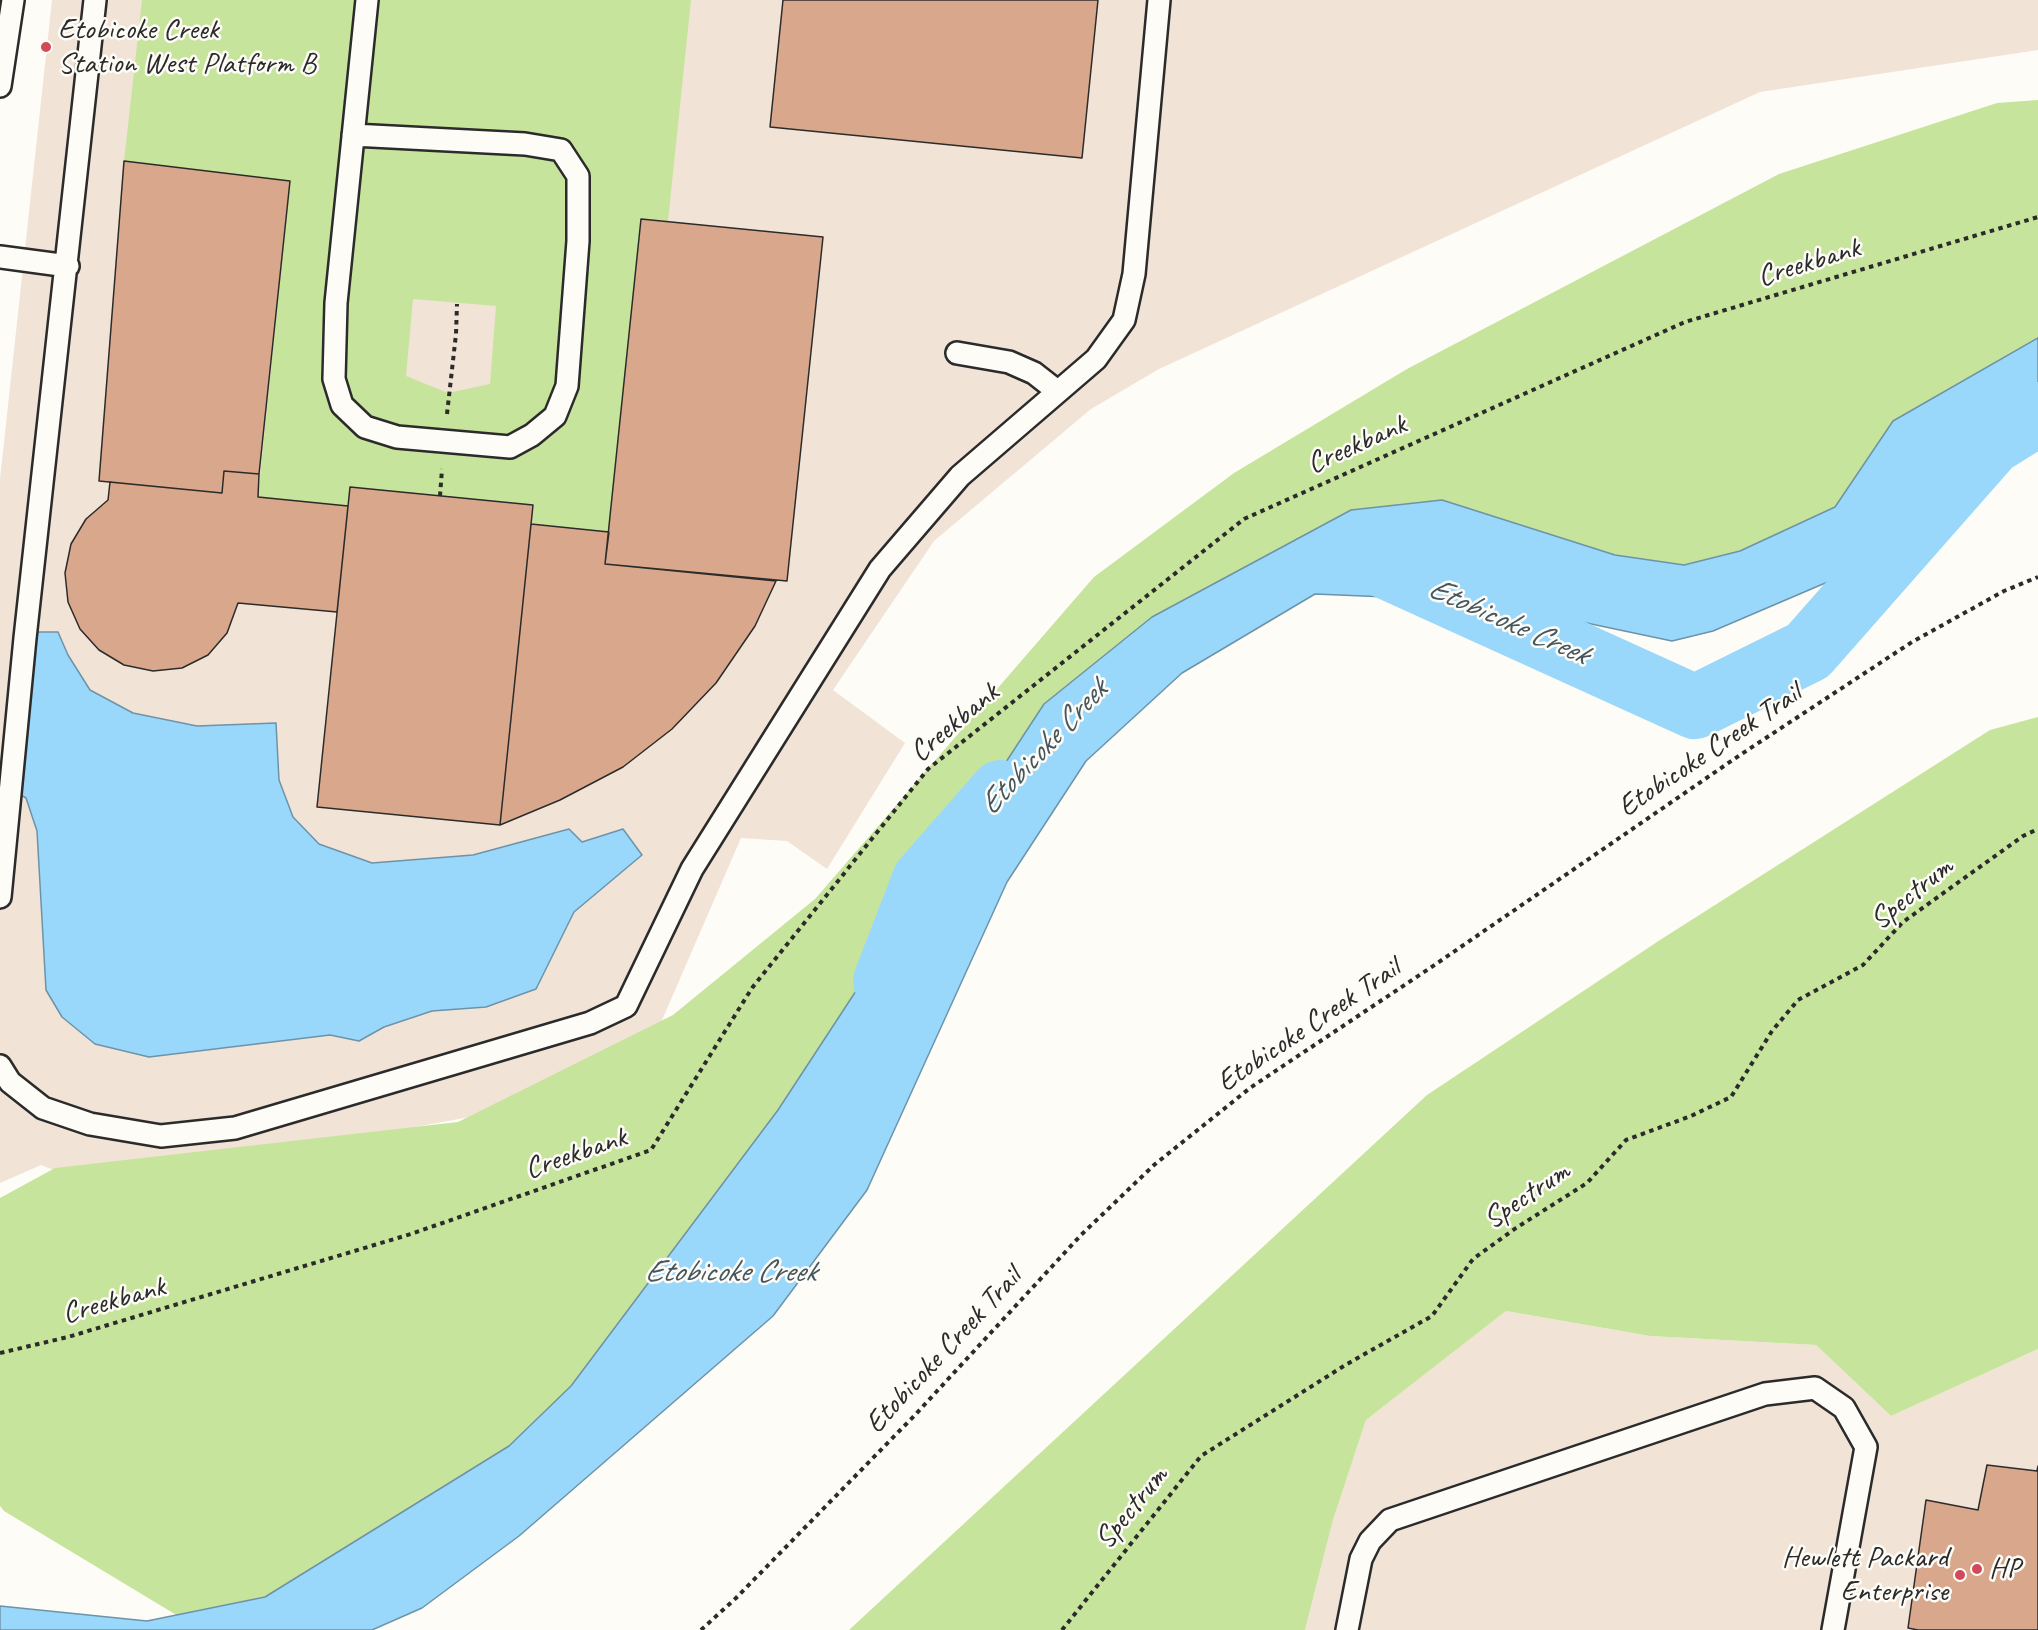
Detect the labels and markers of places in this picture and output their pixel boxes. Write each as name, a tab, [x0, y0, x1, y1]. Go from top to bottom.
place label: Etobicoke Creek Station West Platform B	[58, 12, 316, 82]
marker: Etobicoke Creek Station West Platform B	[39, 40, 53, 54]
place label: Hewlett Packard Enterprise	[1782, 1540, 1948, 1610]
place label: HP	[1989, 1551, 2020, 1587]
marker: HP	[1970, 1562, 1984, 1576]
marker: Hewlett Packard Enterprise	[1953, 1568, 1967, 1582]

